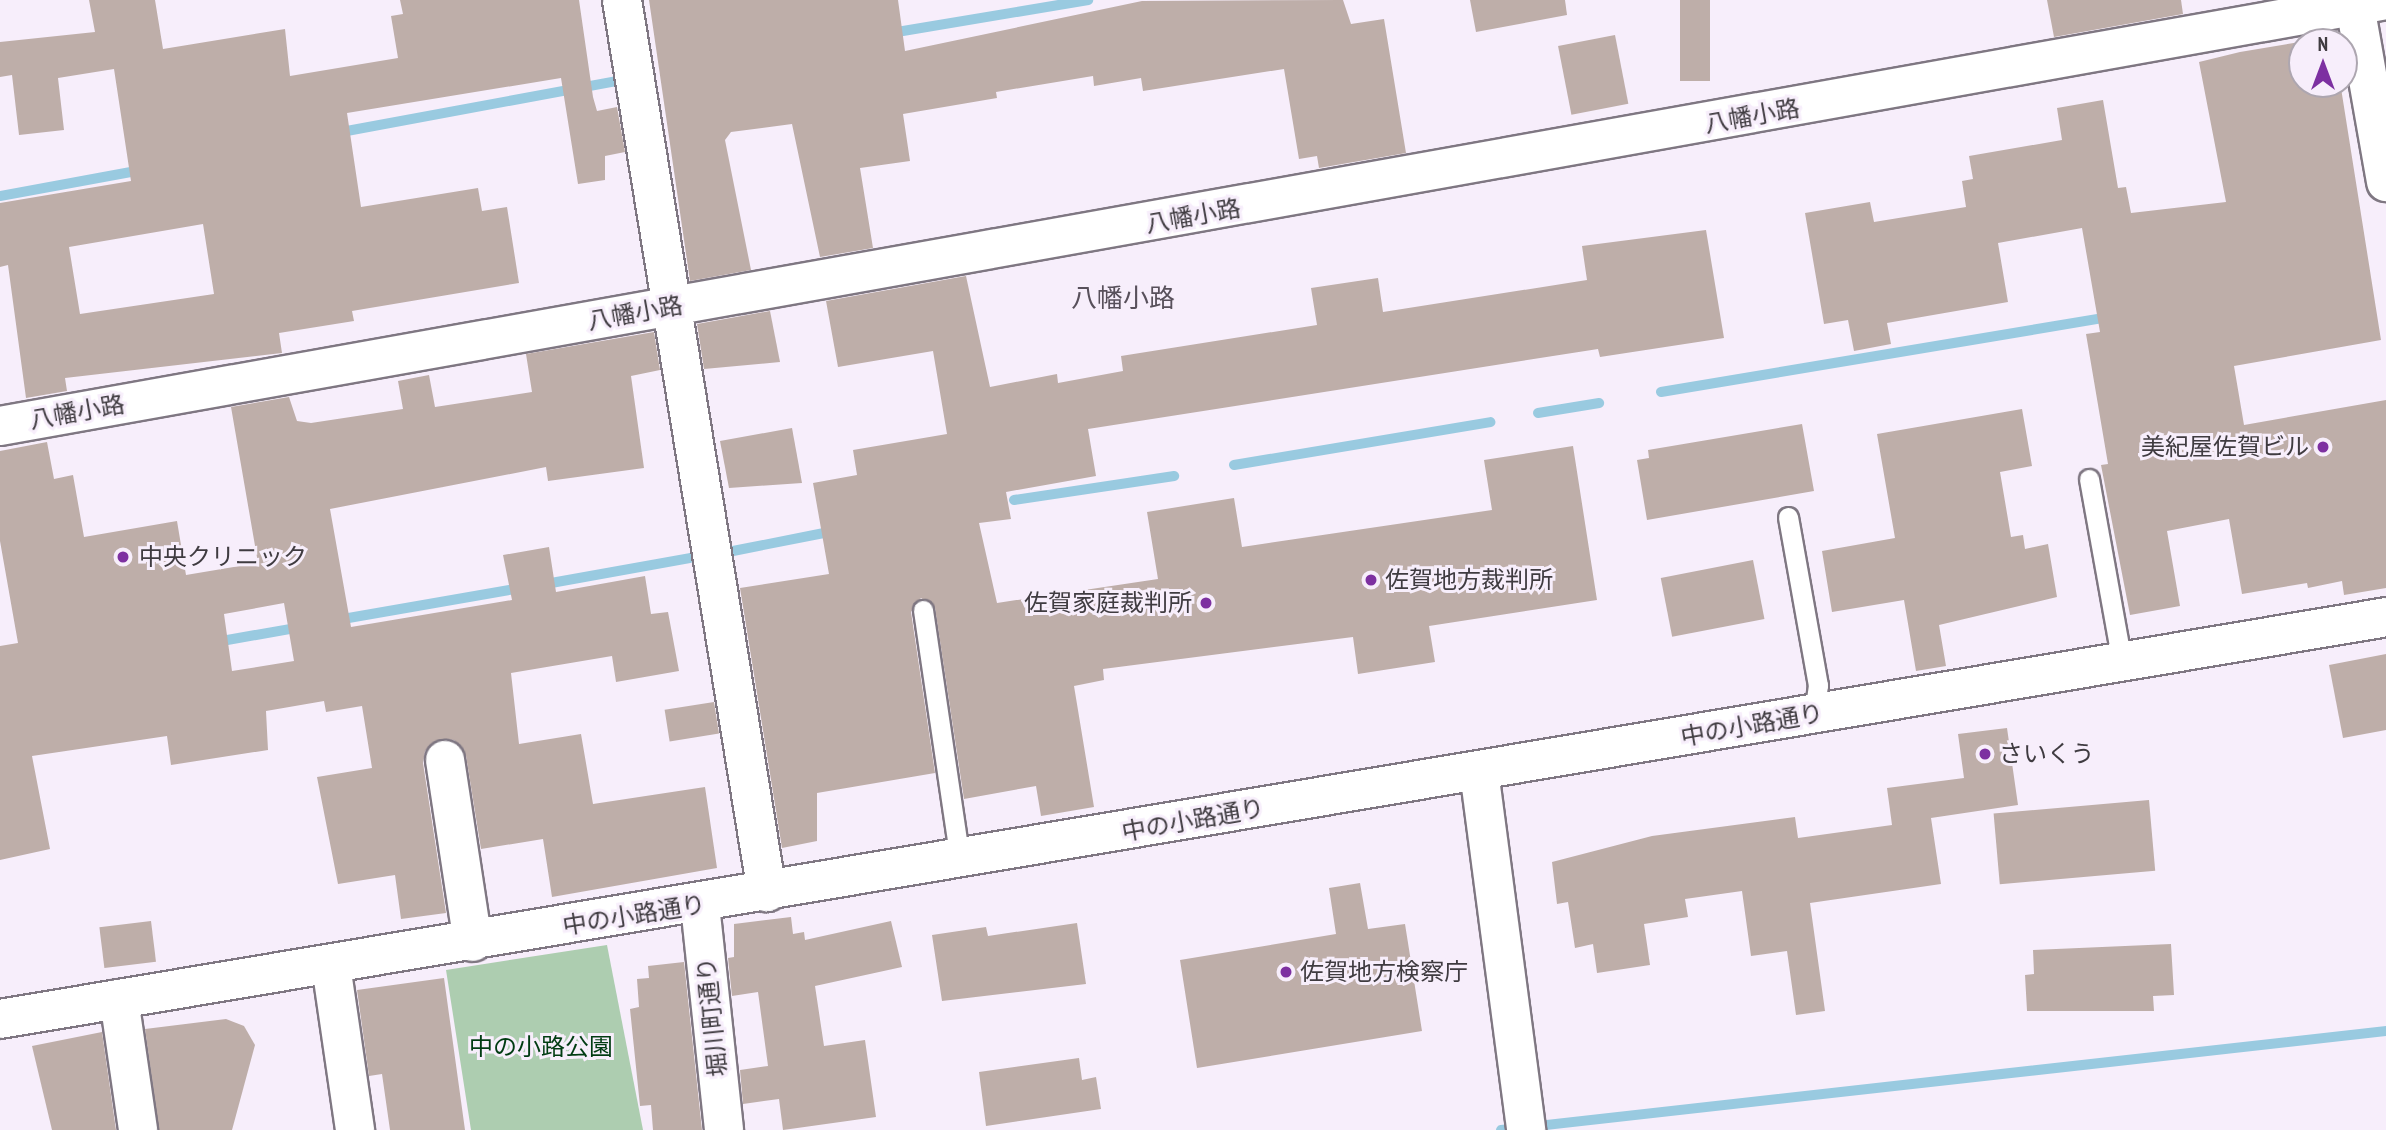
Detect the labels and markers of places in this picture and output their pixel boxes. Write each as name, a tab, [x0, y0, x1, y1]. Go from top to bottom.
place label: 美紀屋佐賀ビル	[2141, 433, 2309, 461]
marker: 美紀屋佐賀ビル	[2315, 439, 2331, 455]
place label: 中央クリニック	[139, 543, 307, 571]
marker: 中央クリニック	[113, 547, 133, 567]
place label: 佐賀地方裁判所	[1385, 566, 1553, 594]
marker: 佐賀地方裁判所	[1363, 572, 1379, 588]
place label: 佐賀家庭裁判所	[1024, 589, 1192, 617]
marker: 佐賀家庭裁判所	[1198, 595, 1214, 611]
place label: さいくう	[1999, 740, 2095, 768]
marker: さいくう	[1977, 746, 1993, 762]
place label: 佐賀地方検察庁	[1300, 958, 1468, 986]
marker: 佐賀地方検察庁	[1278, 964, 1294, 980]

